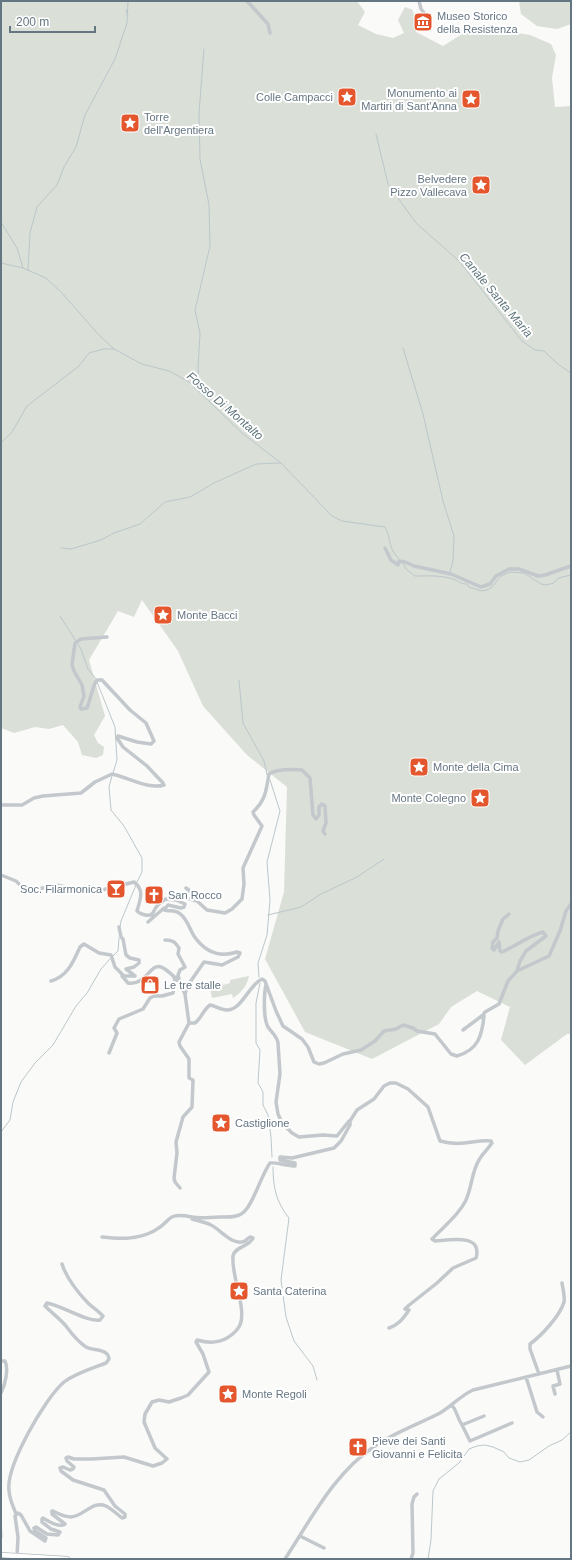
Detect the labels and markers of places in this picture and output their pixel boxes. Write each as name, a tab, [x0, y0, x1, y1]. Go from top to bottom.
place label: Museo Storico della Resistenza	[437, 10, 519, 35]
museum icon: Museo Storico della Resistenza	[412, 11, 434, 33]
place icon: Colle Campacci	[336, 86, 358, 108]
place label: Monumento ai Martiri di Sant'Anna	[361, 87, 458, 112]
place icon: Monumento ai Martiri di Sant'Anna	[460, 88, 482, 110]
place label: Colle Campacci	[256, 91, 333, 103]
place label: Torre dell'Argentiera	[144, 111, 215, 136]
place icon: Torre dell'Argentiera	[119, 112, 141, 134]
place label: Belvedere Pizzo Vallecava	[390, 173, 468, 198]
place icon: Belvedere Pizzo Vallecava	[470, 174, 492, 196]
place icon: Monte Bacci	[152, 604, 174, 626]
place label: Monte Bacci	[177, 609, 238, 621]
place icon: Monte della Cima	[408, 756, 430, 778]
place label: Monte della Cima	[433, 761, 519, 773]
place icon: Monte Colegno	[469, 787, 491, 809]
place label: Monte Colegno	[391, 792, 466, 804]
bar icon: Soc. Filarmonica	[105, 878, 127, 900]
place label: Soc. Filarmonica	[20, 883, 103, 895]
church icon: San Rocco	[143, 884, 165, 906]
place label: San Rocco	[168, 889, 222, 901]
shop icon: Le tre stalle	[139, 974, 161, 996]
place label: Le tre stalle	[164, 979, 221, 991]
place icon: Castiglione	[210, 1112, 232, 1134]
place label: Castiglione	[235, 1117, 289, 1129]
place icon: Santa Caterina	[228, 1280, 250, 1302]
place label: Santa Caterina	[253, 1285, 327, 1297]
place icon: Monte Regoli	[217, 1383, 239, 1405]
place label: Monte Regoli	[242, 1388, 307, 1400]
place label: Pieve dei Santi Giovanni e Felicita	[372, 1435, 463, 1460]
church icon: Pieve dei Santi Giovanni e Felicita	[347, 1436, 369, 1458]

